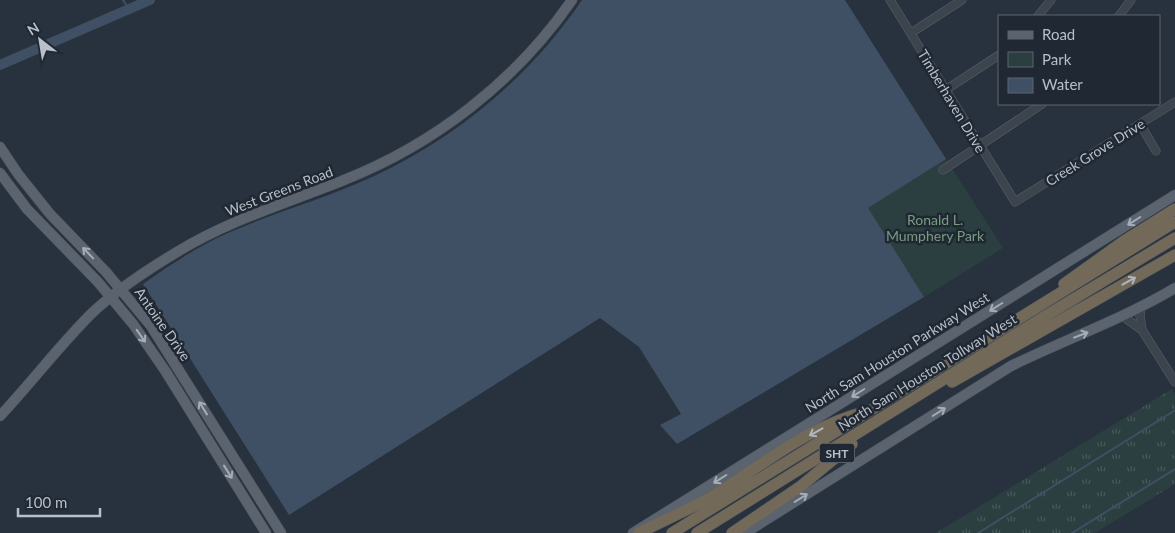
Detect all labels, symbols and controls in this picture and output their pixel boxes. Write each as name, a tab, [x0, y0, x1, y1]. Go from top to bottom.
north arrow	[15, 15, 65, 65]
legend	[998, 15, 1160, 105]
text: N	[24, 18, 42, 38]
text: Road	[1042, 25, 1075, 43]
street label: Timberhaven Drive	[915, 46, 989, 156]
text: Park	[1042, 50, 1072, 68]
text: Water	[1042, 75, 1083, 93]
street label: Creek Grove Drive	[1042, 115, 1148, 189]
street label: West Greens Road	[223, 163, 335, 219]
park label: Ronald L. Mumphery Park	[886, 211, 985, 244]
one-way arrow	[1127, 216, 1141, 226]
one-way arrow	[82, 247, 94, 259]
one-way arrow	[1122, 276, 1136, 286]
street label: Antoine Drive	[131, 284, 195, 364]
street label: North Sam Houston Parkway West	[802, 288, 992, 416]
one-way arrow	[989, 302, 1003, 312]
street label: North Sam Houston Tollway West	[835, 310, 1019, 434]
one-way arrow	[136, 328, 146, 342]
one-way arrow	[1073, 330, 1088, 339]
one-way arrow	[851, 388, 865, 398]
one-way arrow	[198, 402, 208, 416]
one-way arrow	[931, 406, 945, 416]
one-way arrow	[809, 427, 824, 437]
road number: SHT	[820, 443, 854, 462]
one-way arrow	[224, 465, 234, 479]
one-way arrow	[713, 474, 727, 484]
scale bar	[18, 486, 100, 518]
one-way arrow	[793, 492, 807, 502]
text: 100 m	[25, 493, 67, 511]

